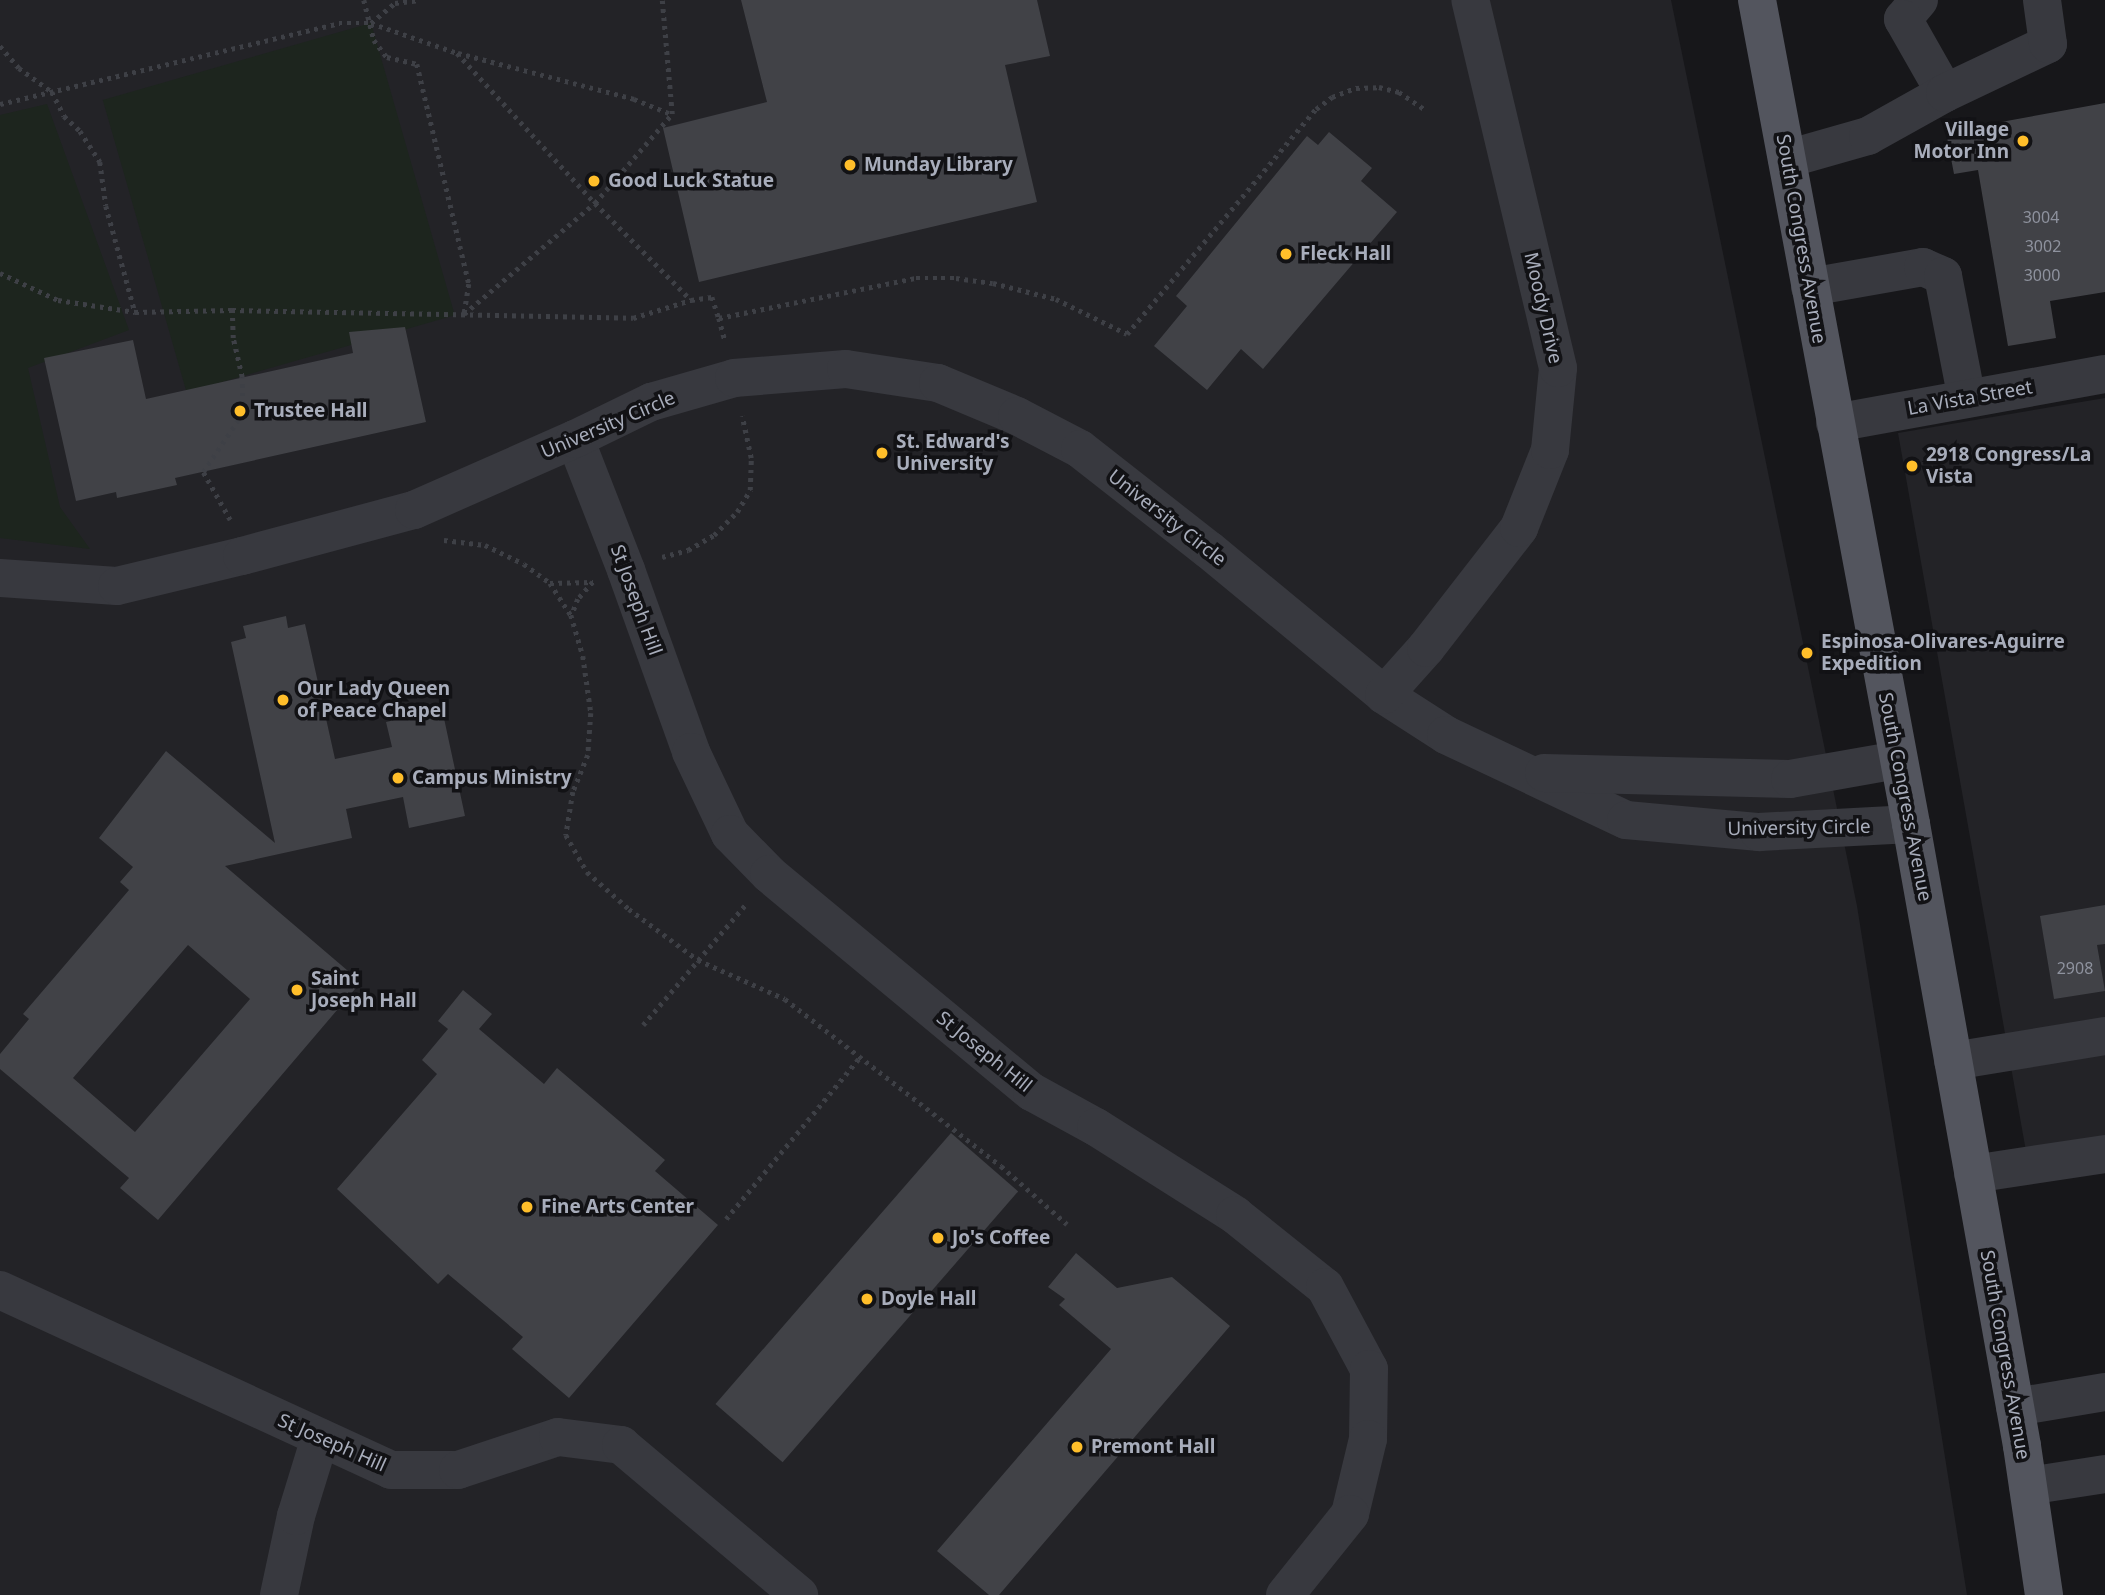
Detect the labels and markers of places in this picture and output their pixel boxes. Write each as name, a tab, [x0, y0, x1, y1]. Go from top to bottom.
place label: Village Motor Inn	[1914, 119, 2009, 163]
marker: Village Motor Inn	[2015, 133, 2031, 149]
place label: Munday Library	[864, 154, 1013, 176]
marker: Munday Library	[842, 157, 858, 173]
place label: Good Luck Statue	[608, 170, 774, 192]
marker: Good Luck Statue	[586, 173, 602, 189]
place label: Fleck Hall	[1300, 243, 1391, 265]
marker: Fleck Hall	[1278, 246, 1294, 262]
place label: Trustee Hall	[254, 400, 368, 422]
marker: Trustee Hall	[232, 403, 248, 419]
place label: St. Edward's University	[896, 431, 1009, 475]
place label: 2918 Congress/La Vista	[1926, 444, 2091, 488]
marker: St. Edward's University	[874, 445, 890, 461]
marker: 2918 Congress/La Vista	[1904, 458, 1920, 474]
place label: Espinosa-Olivares-Aguirre Expedition	[1821, 631, 2065, 675]
marker: Espinosa-Olivares-Aguirre Expedition	[1799, 645, 1815, 661]
place label: Our Lady Queen of Peace Chapel	[297, 678, 450, 722]
marker: Our Lady Queen of Peace Chapel	[275, 692, 291, 708]
place label: Campus Ministry	[412, 767, 572, 789]
marker: Campus Ministry	[390, 770, 406, 786]
place label: Saint Joseph Hall	[311, 968, 417, 1012]
marker: Saint Joseph Hall	[289, 982, 305, 998]
place label: Fine Arts Center	[541, 1196, 694, 1218]
marker: Fine Arts Center	[519, 1199, 535, 1215]
place label: Jo's Coffee	[952, 1227, 1050, 1249]
marker: Jo's Coffee	[930, 1230, 946, 1246]
place label: Doyle Hall	[881, 1288, 976, 1310]
marker: Doyle Hall	[859, 1291, 875, 1307]
place label: Premont Hall	[1091, 1436, 1215, 1458]
marker: Premont Hall	[1069, 1439, 1085, 1455]

